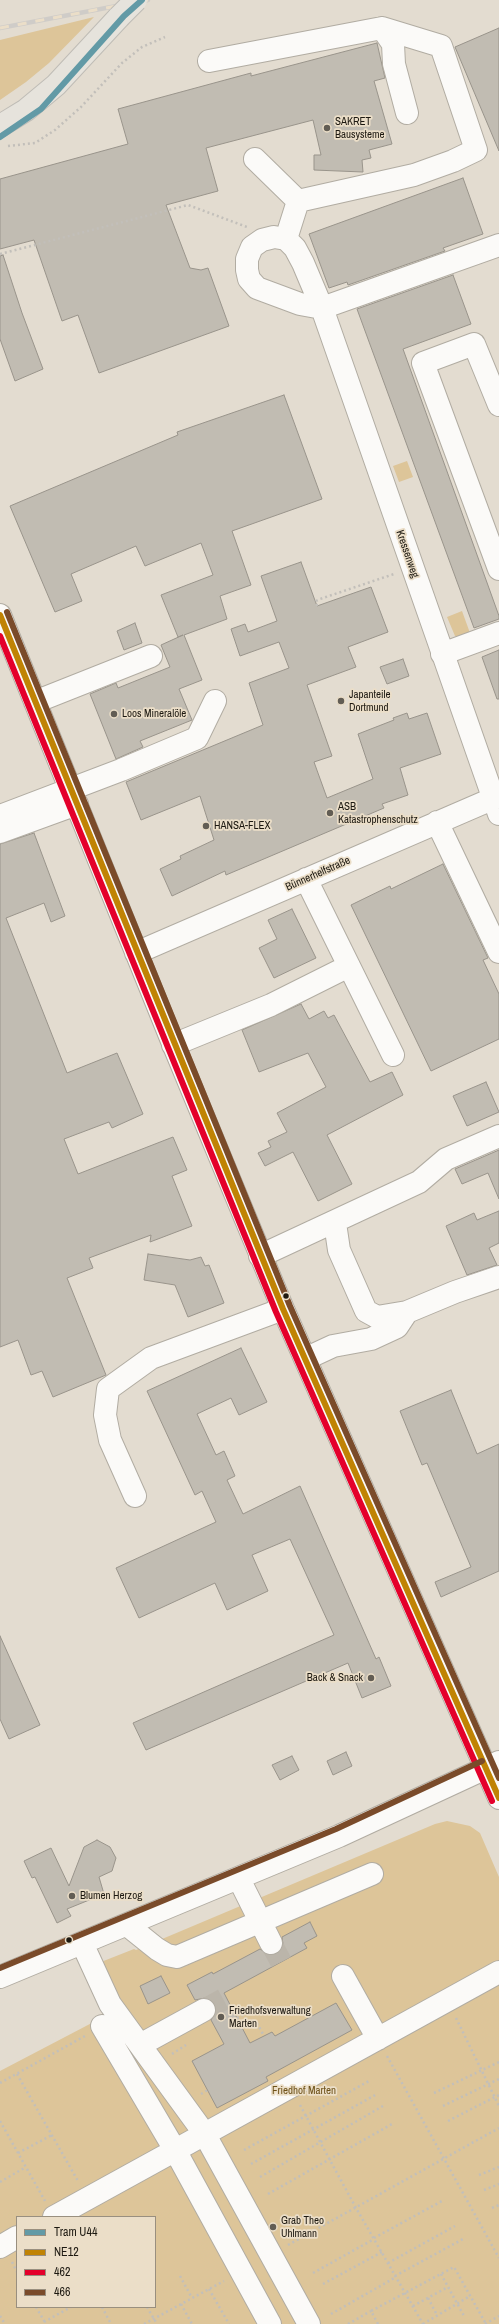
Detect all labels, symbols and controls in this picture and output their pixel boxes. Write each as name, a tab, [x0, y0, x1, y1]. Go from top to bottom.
place label: SAKRET Bausysteme	[335, 115, 385, 141]
marker: SAKRET Bausysteme	[322, 123, 332, 133]
street label: Kressenweg	[393, 528, 421, 580]
place label: Japanteile Dortmund	[349, 688, 391, 714]
marker: Japanteile Dortmund	[336, 696, 346, 706]
place label: Loos Mineralöle	[122, 707, 186, 721]
marker: Loos Mineralöle	[109, 709, 119, 719]
place label: ASB Katastrophenschutz	[338, 800, 418, 826]
marker: ASB Katastrophenschutz	[325, 808, 335, 818]
place label: HANSA-FLEX	[214, 819, 271, 833]
marker: HANSA-FLEX	[201, 821, 211, 831]
street label: Bünnerhelfstraße	[284, 854, 352, 894]
unlabelled marker	[281, 1291, 291, 1301]
place label: Back & Snack	[307, 1671, 363, 1685]
marker: Back & Snack	[366, 1673, 376, 1683]
place label: Blumen Herzog	[80, 1889, 142, 1903]
marker: Blumen Herzog	[67, 1891, 77, 1901]
unlabelled marker	[64, 1935, 74, 1945]
place label: Friedhofsverwaltung Marten	[229, 2004, 311, 2030]
marker: Friedhofsverwaltung Marten	[216, 2012, 226, 2022]
park label: Friedhof Marten	[272, 2084, 336, 2098]
place label: Grab Theo Uhlmann	[281, 2214, 324, 2240]
legend	[16, 2216, 156, 2308]
marker: Grab Theo Uhlmann	[268, 2222, 278, 2232]
text: Tram U44	[54, 2224, 97, 2240]
text: NE12	[54, 2244, 79, 2260]
text: 462	[54, 2264, 70, 2280]
text: 466	[54, 2284, 70, 2300]

